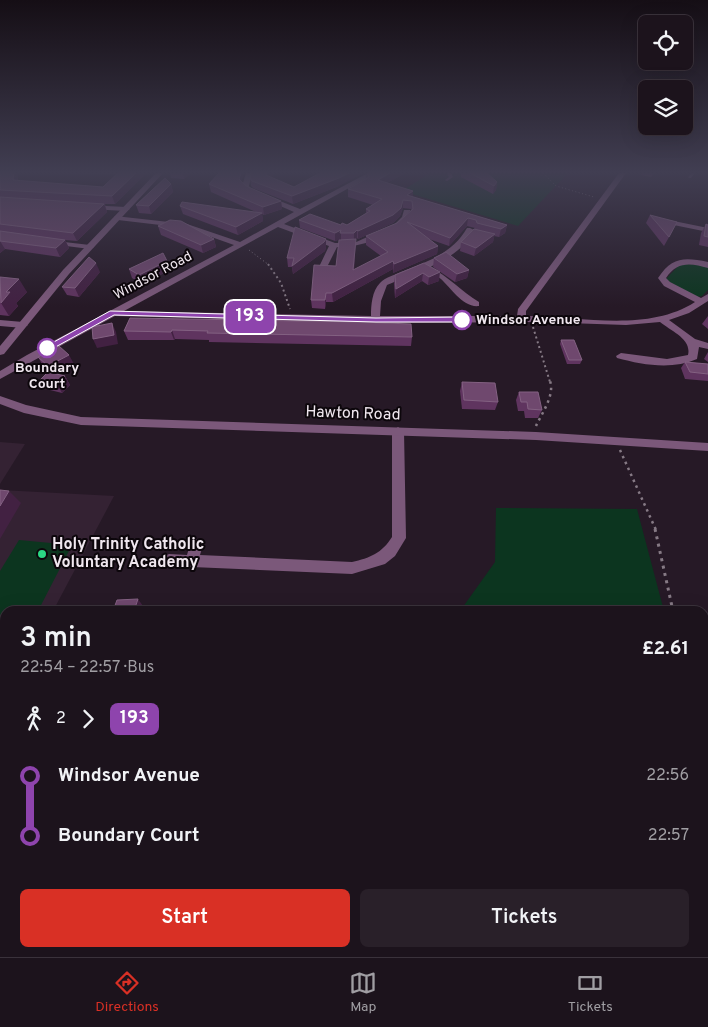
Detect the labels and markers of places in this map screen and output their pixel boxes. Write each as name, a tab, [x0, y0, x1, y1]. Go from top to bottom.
marker: Windsor Avenue	[452, 310, 472, 330]
place label: Windsor Avenue	[476, 312, 581, 329]
marker: Boundary Court	[37, 338, 57, 358]
place label: Boundary Court	[15, 360, 79, 393]
place label: Holy Trinity Catholic Voluntary Academy	[52, 535, 204, 573]
marker: Holy Trinity Catholic Voluntary Academy	[36, 548, 48, 560]

